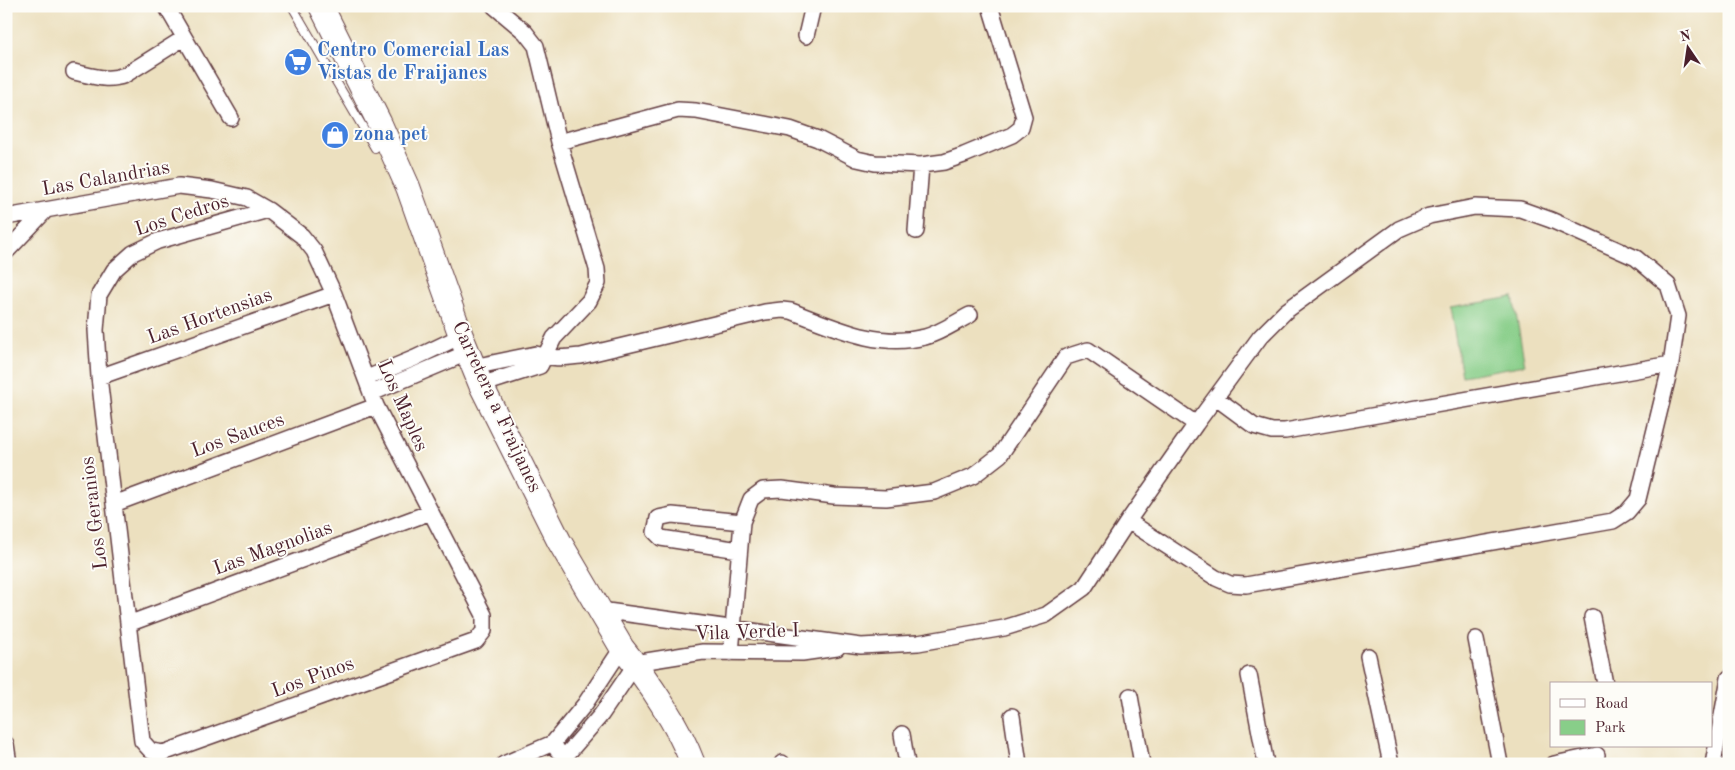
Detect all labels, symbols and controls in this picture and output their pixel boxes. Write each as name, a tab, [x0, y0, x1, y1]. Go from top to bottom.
north arrow	[1662, 22, 1712, 72]
text: N	[1679, 28, 1692, 44]
place label: Centro Comercial Las Vistas de Fraijanes	[317, 41, 509, 84]
supermarket icon: Centro Comercial Las Vistas de Fraijanes	[283, 47, 313, 77]
shop icon: zona pet	[320, 120, 350, 150]
place label: zona pet	[354, 125, 428, 145]
street label: Las Calandrias	[40, 158, 172, 200]
street label: Los Cedros	[133, 191, 231, 241]
street label: Las Hortensias	[145, 285, 275, 349]
street label: Carretera a Fraijanes	[448, 318, 544, 496]
street label: Los Maples	[373, 357, 431, 455]
street label: Los Sauces	[189, 410, 287, 462]
street label: Los Geranios	[78, 455, 112, 571]
street label: Las Magnolias	[211, 518, 335, 580]
street label: Vila Verde I	[694, 621, 800, 645]
street label: Los Pinos	[269, 654, 357, 702]
legend	[1550, 682, 1712, 748]
text: Road	[1595, 697, 1629, 712]
text: Park	[1595, 721, 1626, 736]

